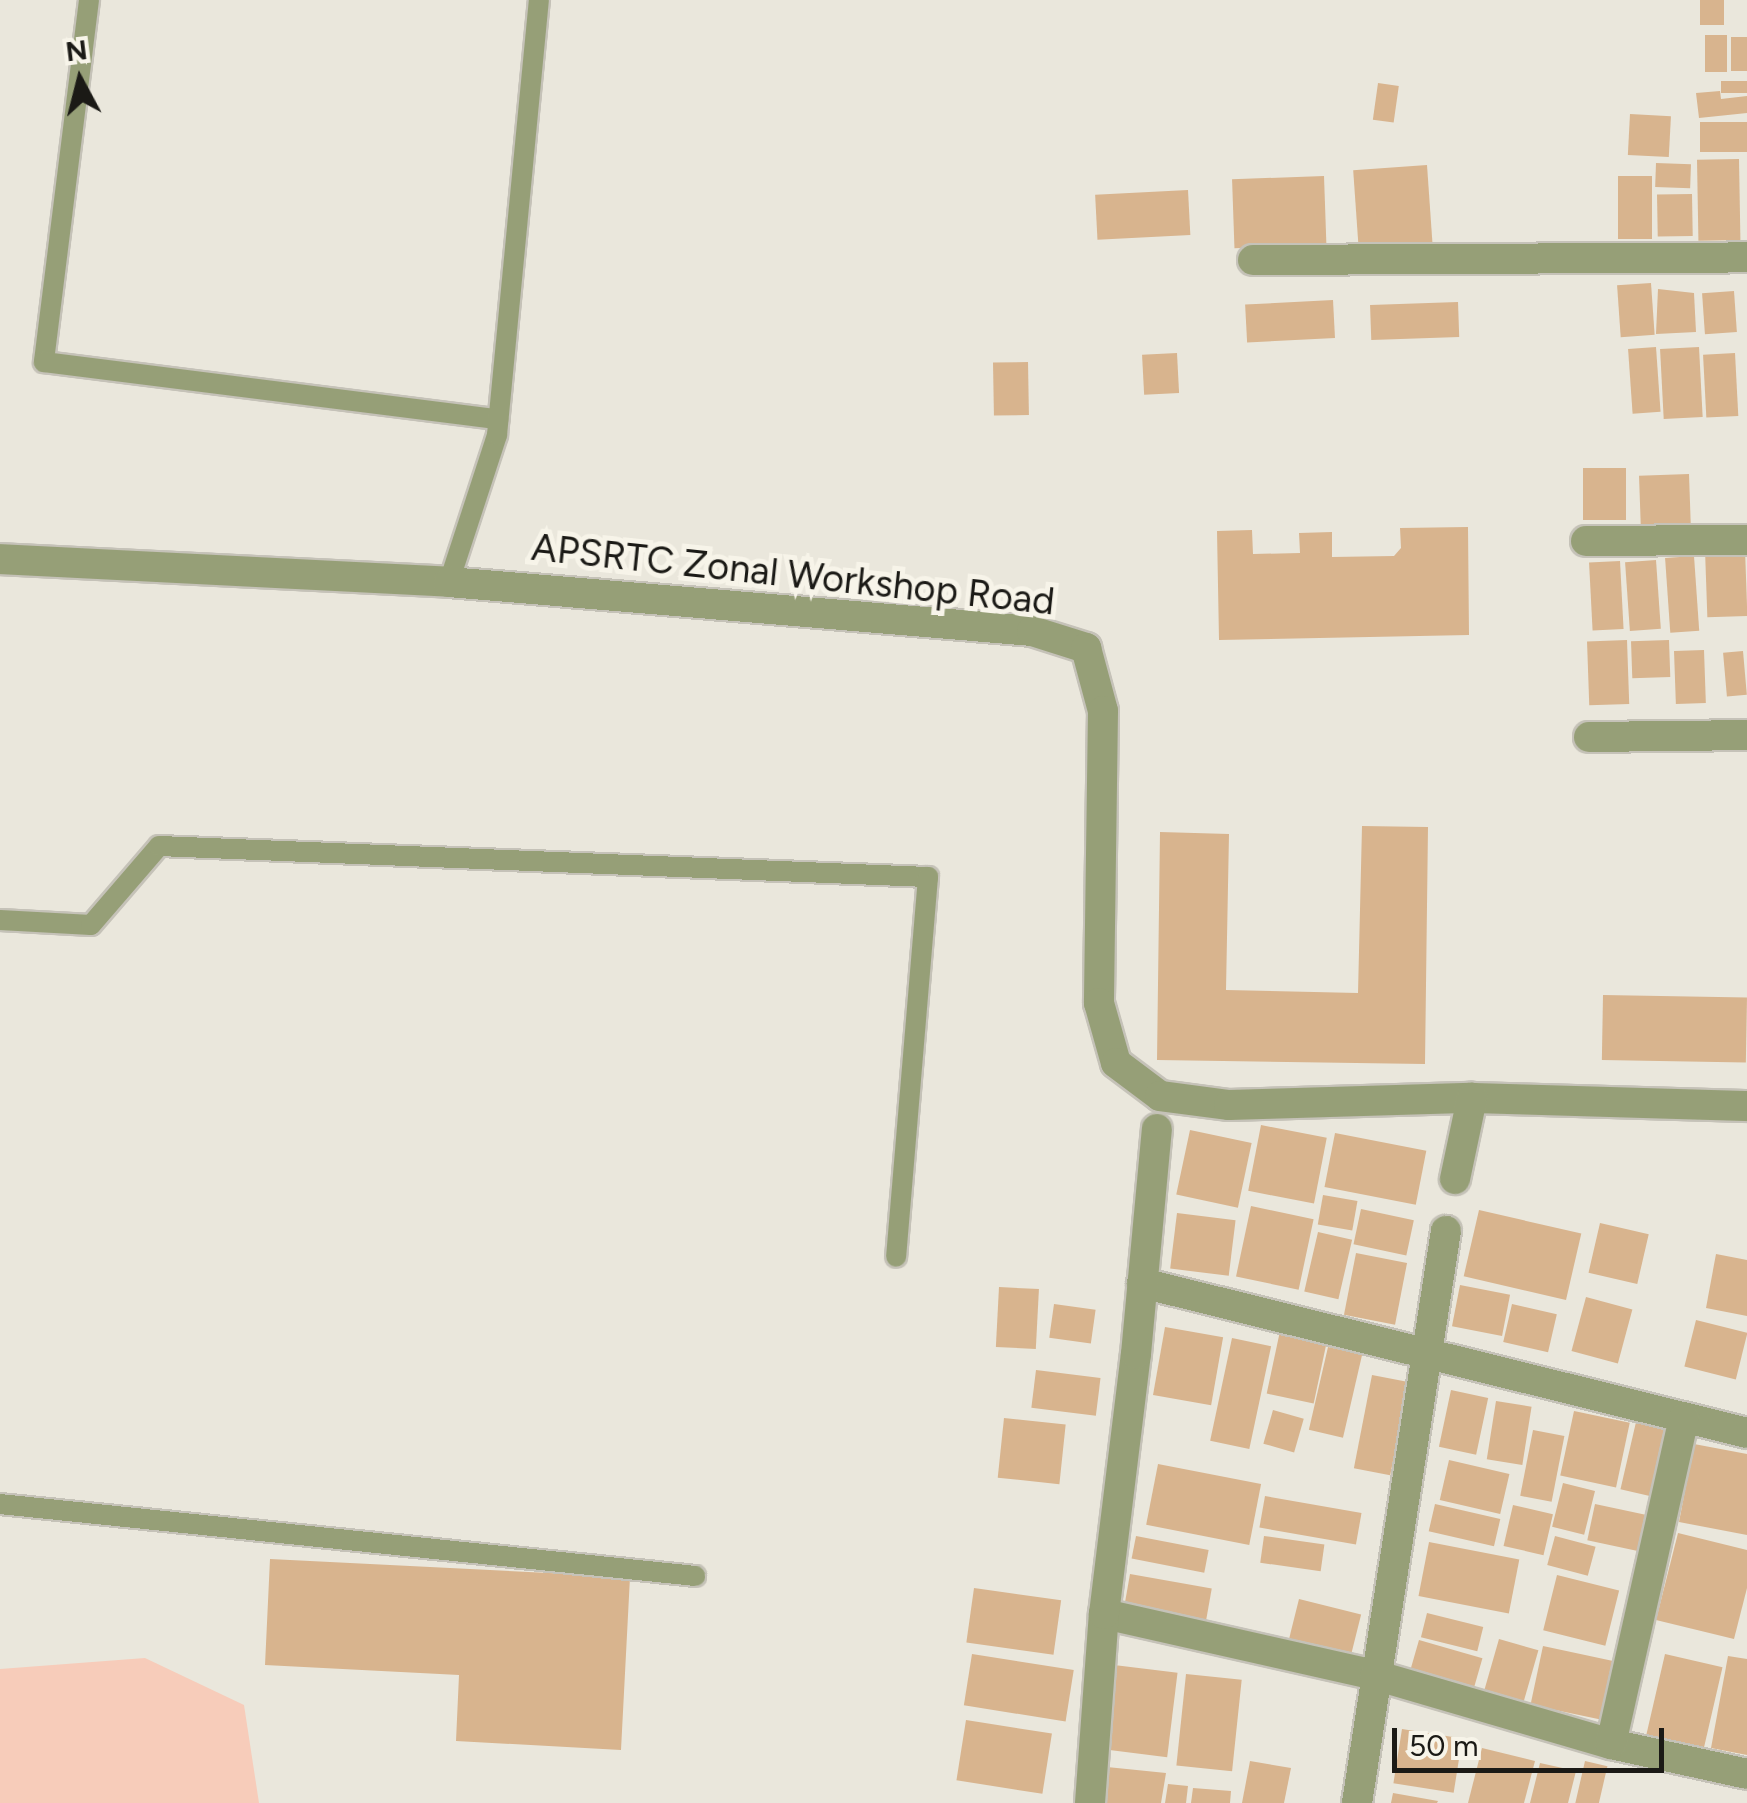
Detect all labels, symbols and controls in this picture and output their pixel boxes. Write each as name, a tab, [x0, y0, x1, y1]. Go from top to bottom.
north arrow	[30, 30, 130, 130]
text: N	[64, 32, 89, 68]
street label: APSRTC Zonal Workshop Road	[529, 525, 1057, 625]
scale bar	[1397, 1708, 1670, 1770]
text: 50 m	[1409, 1727, 1478, 1764]

